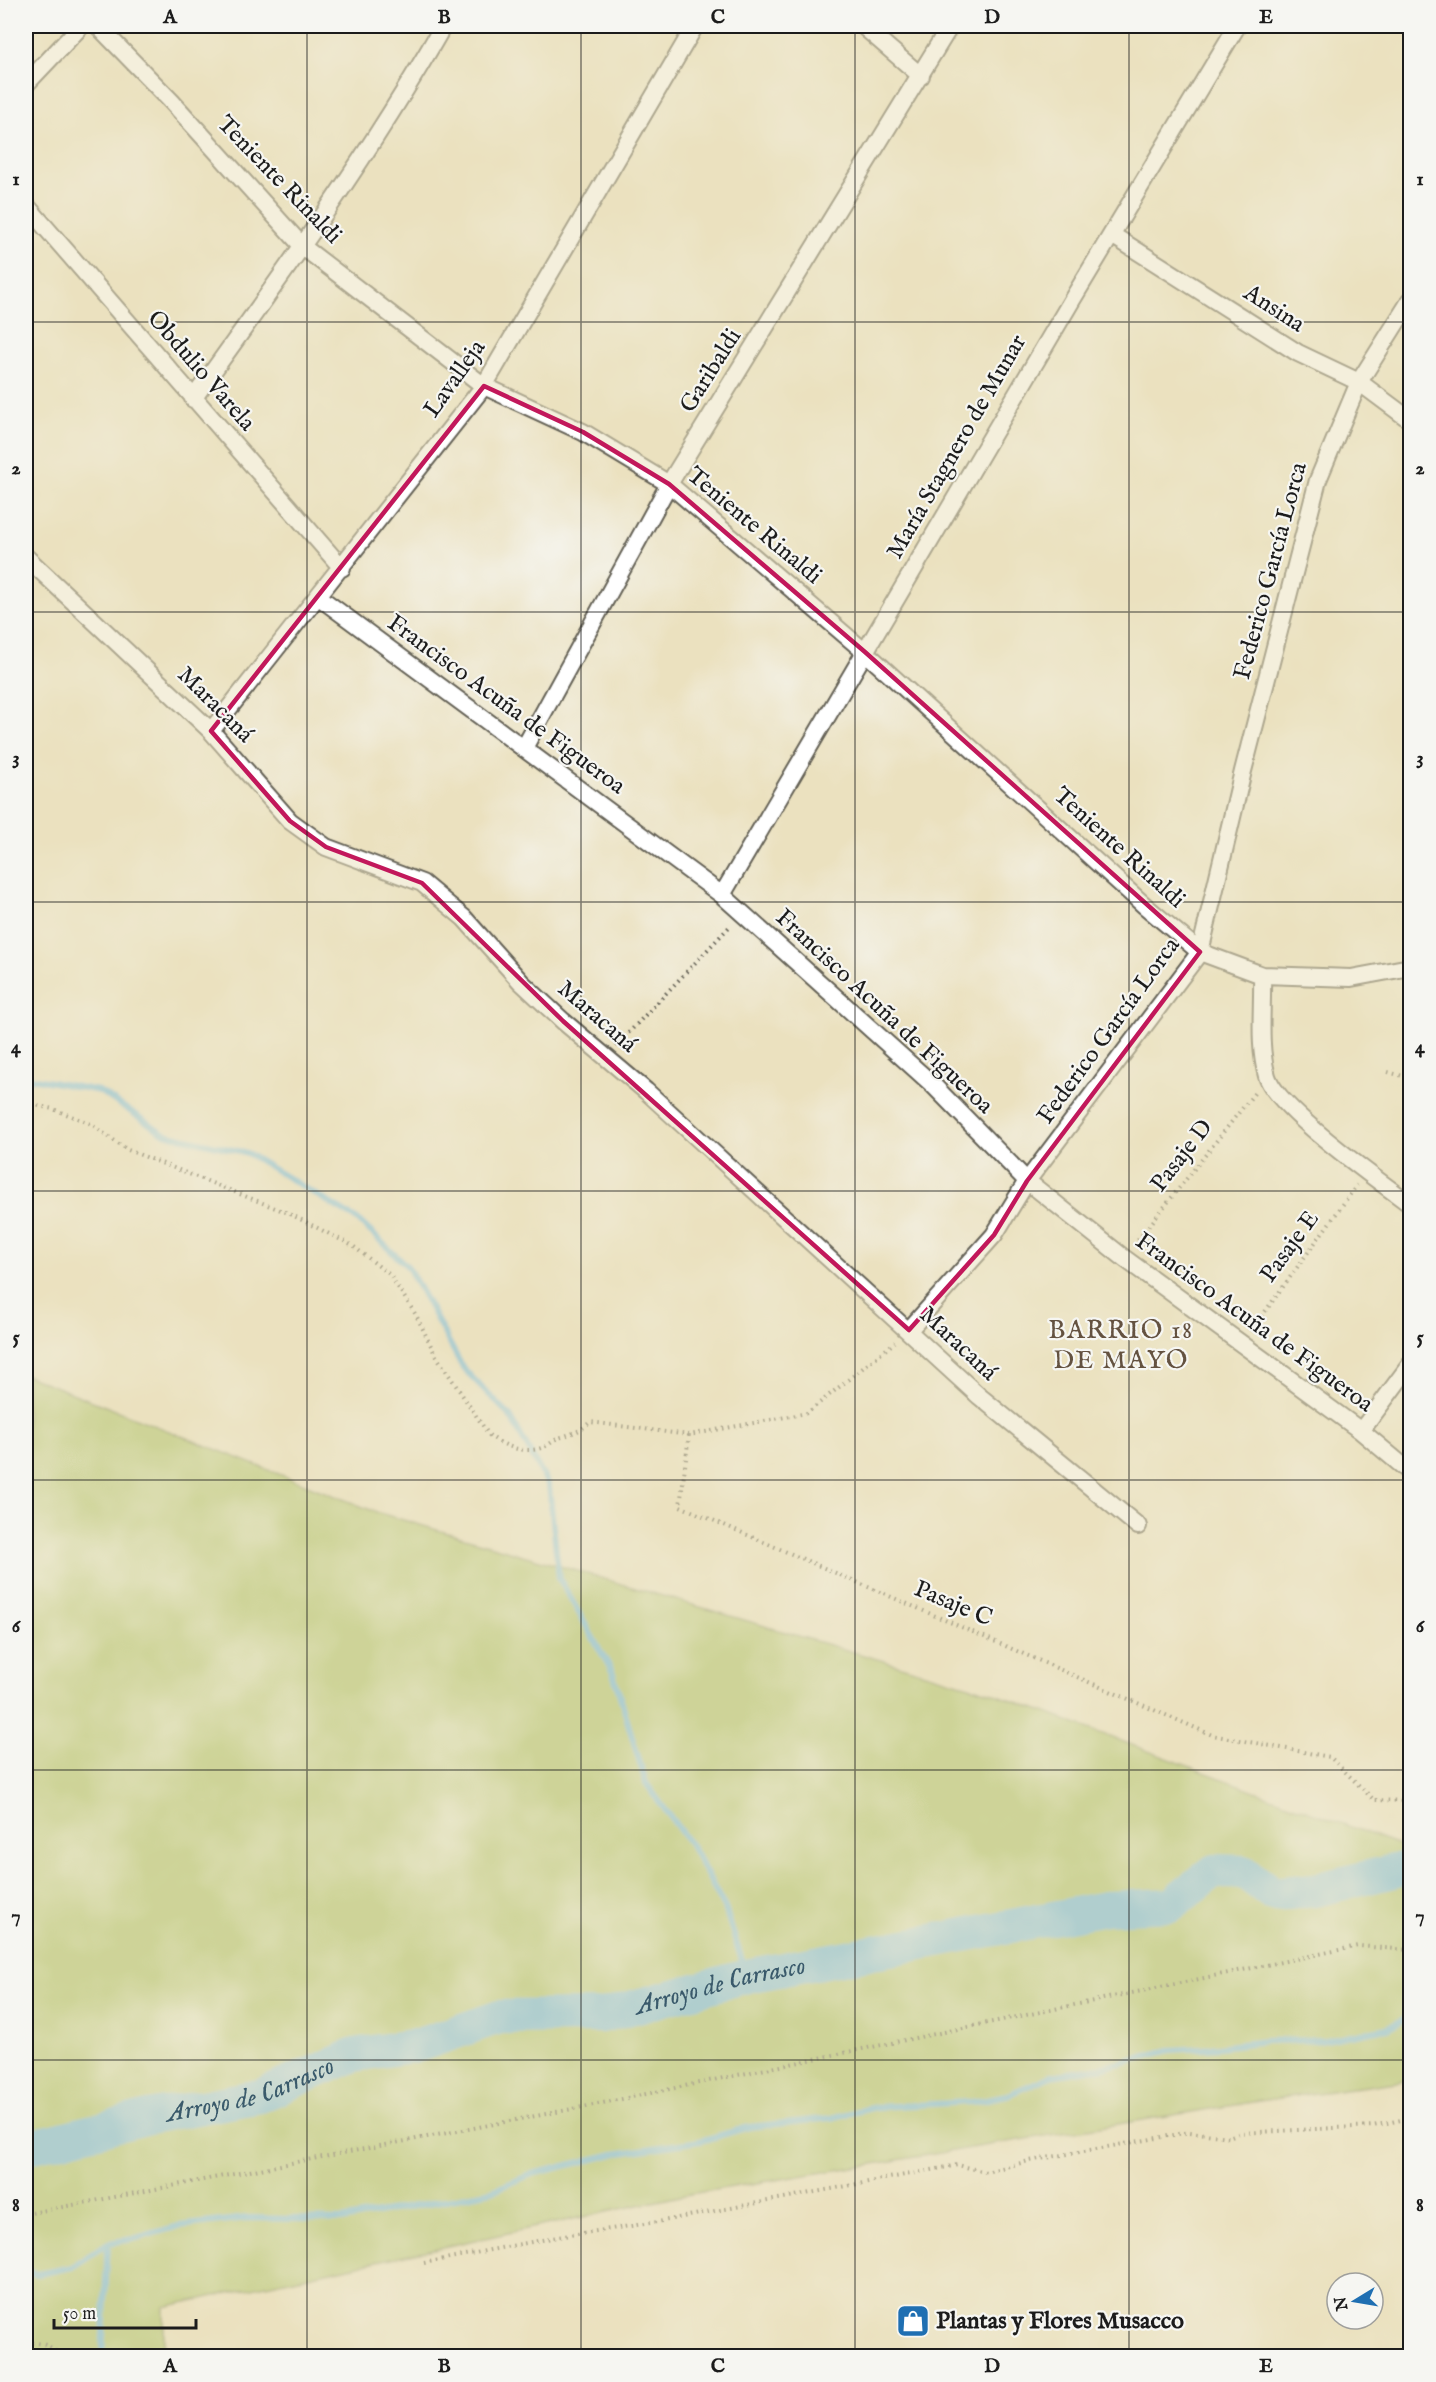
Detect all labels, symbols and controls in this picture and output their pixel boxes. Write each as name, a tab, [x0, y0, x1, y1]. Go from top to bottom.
text: A	[162, 5, 178, 30]
text: B	[437, 5, 451, 30]
text: C	[711, 5, 725, 30]
text: D	[984, 5, 1000, 30]
text: E	[1259, 5, 1273, 30]
street label: Teniente Rinaldi	[210, 109, 348, 251]
text: 1	[12, 167, 20, 192]
text: 1	[1416, 167, 1424, 192]
street label: Ansina	[1237, 277, 1311, 341]
street label: Obdulio Varela	[140, 304, 262, 438]
street label: Garibaldi	[673, 323, 749, 419]
street label: María Stagnero de Munar	[880, 329, 1034, 565]
street label: Lavalleja	[417, 333, 493, 424]
text: 2	[11, 456, 21, 481]
text: 2	[1415, 456, 1425, 481]
street label: Federico García Lorca	[1227, 458, 1315, 683]
street label: Teniente Rinaldi	[680, 460, 828, 592]
street label: Francisco Acuña de Figueroa	[381, 608, 632, 802]
street label: Maracaná	[170, 660, 260, 750]
text: 3	[12, 746, 20, 771]
text: 3	[1416, 746, 1424, 771]
street label: Teniente Rinaldi	[1047, 781, 1191, 915]
street label: Francisco Acuña de Figueroa	[768, 903, 1000, 1122]
street label: Federico García Lorca	[1031, 931, 1188, 1131]
street label: Maracaná	[551, 974, 644, 1061]
text: 4	[11, 1035, 22, 1060]
text: 4	[1415, 1035, 1426, 1060]
street label: Pasaje D	[1144, 1113, 1220, 1199]
street label: Pasaje E	[1254, 1205, 1326, 1289]
street label: Francisco Acuña de Figueroa	[1129, 1226, 1380, 1420]
street label: Maracaná	[912, 1300, 1004, 1388]
district label: BARRIO 18 DE MAYO	[1048, 1314, 1194, 1377]
text: 5	[12, 1325, 20, 1350]
text: 5	[1416, 1325, 1424, 1350]
street label: Pasaje C	[909, 1574, 997, 1634]
text: 6	[12, 1614, 22, 1639]
text: 6	[1416, 1614, 1426, 1639]
text: 7	[11, 1904, 21, 1929]
text: 7	[1415, 1904, 1425, 1929]
water label: Arroyo de Carrasco	[628, 1949, 808, 2023]
water label: Arroyo de Carrasco	[161, 2049, 339, 2130]
text: 8	[12, 2193, 20, 2218]
text: 8	[1416, 2193, 1424, 2218]
north arrow	[1325, 2271, 1385, 2331]
scale bar	[54, 2292, 196, 2330]
text: N	[1331, 2295, 1354, 2313]
text: 50 m	[63, 2303, 96, 2326]
shop icon: Plantas y Flores Musacco	[895, 2303, 931, 2339]
place label: Plantas y Flores Musacco	[936, 2306, 1184, 2337]
text: A	[162, 2354, 178, 2379]
text: B	[437, 2354, 451, 2379]
text: C	[711, 2354, 725, 2379]
text: D	[984, 2354, 1000, 2379]
text: E	[1259, 2354, 1273, 2379]

